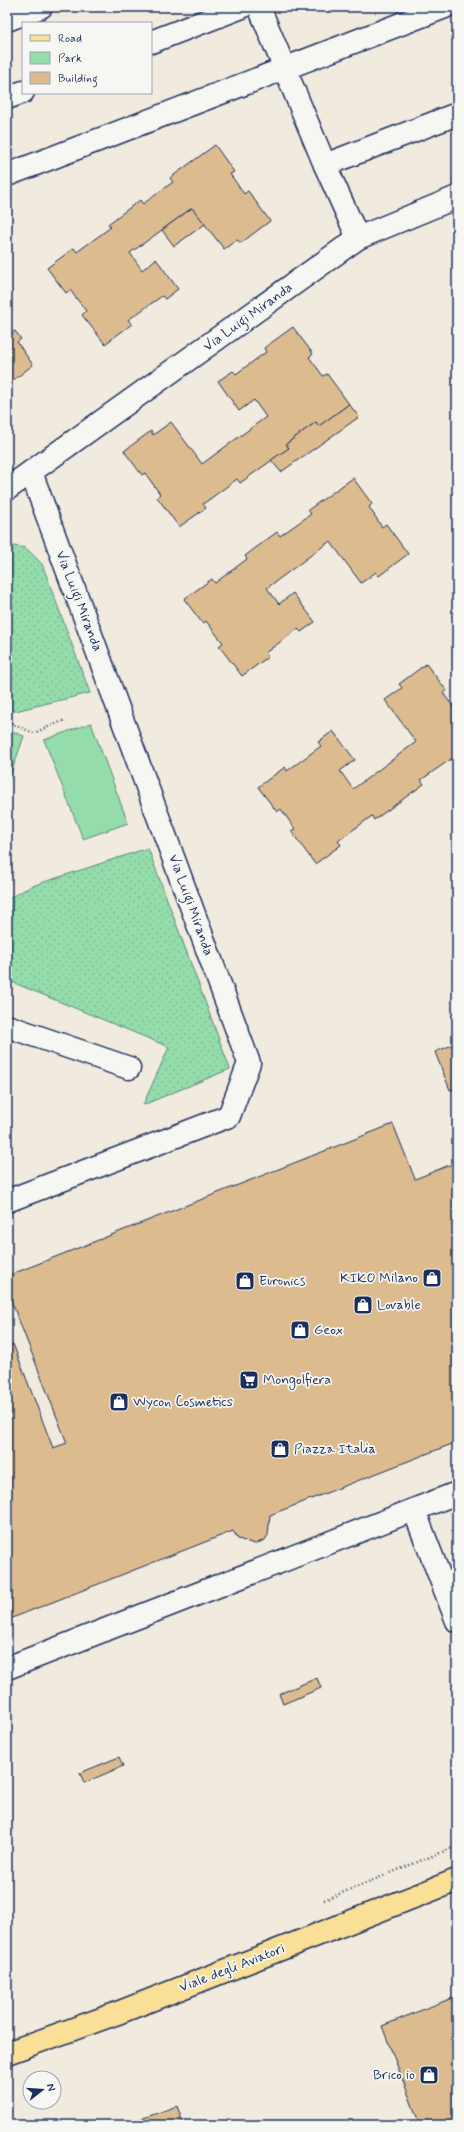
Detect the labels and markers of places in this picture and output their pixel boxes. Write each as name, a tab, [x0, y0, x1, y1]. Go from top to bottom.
shop icon: KIKO Milano	[421, 1267, 443, 1289]
place label: KIKO Milano	[340, 1269, 418, 1287]
shop icon: Euronics	[234, 1270, 256, 1292]
place label: Euronics	[259, 1272, 306, 1290]
shop icon: Lovable	[352, 1294, 374, 1316]
place label: Lovable	[377, 1296, 421, 1314]
shop icon: Geox	[289, 1319, 311, 1341]
place label: Geox	[314, 1321, 343, 1339]
supermarket icon: Mongolfiera	[238, 1369, 260, 1391]
place label: Mongolfiera	[263, 1371, 331, 1390]
shop icon: Wycon Cosmetics	[108, 1391, 130, 1413]
place label: Wycon Cosmetics	[133, 1393, 233, 1411]
shop icon: Piazza Italia	[269, 1438, 291, 1460]
place label: Piazza Italia	[294, 1440, 376, 1458]
shop icon: Brico io	[418, 2064, 440, 2086]
place label: Brico io	[373, 2066, 415, 2084]

